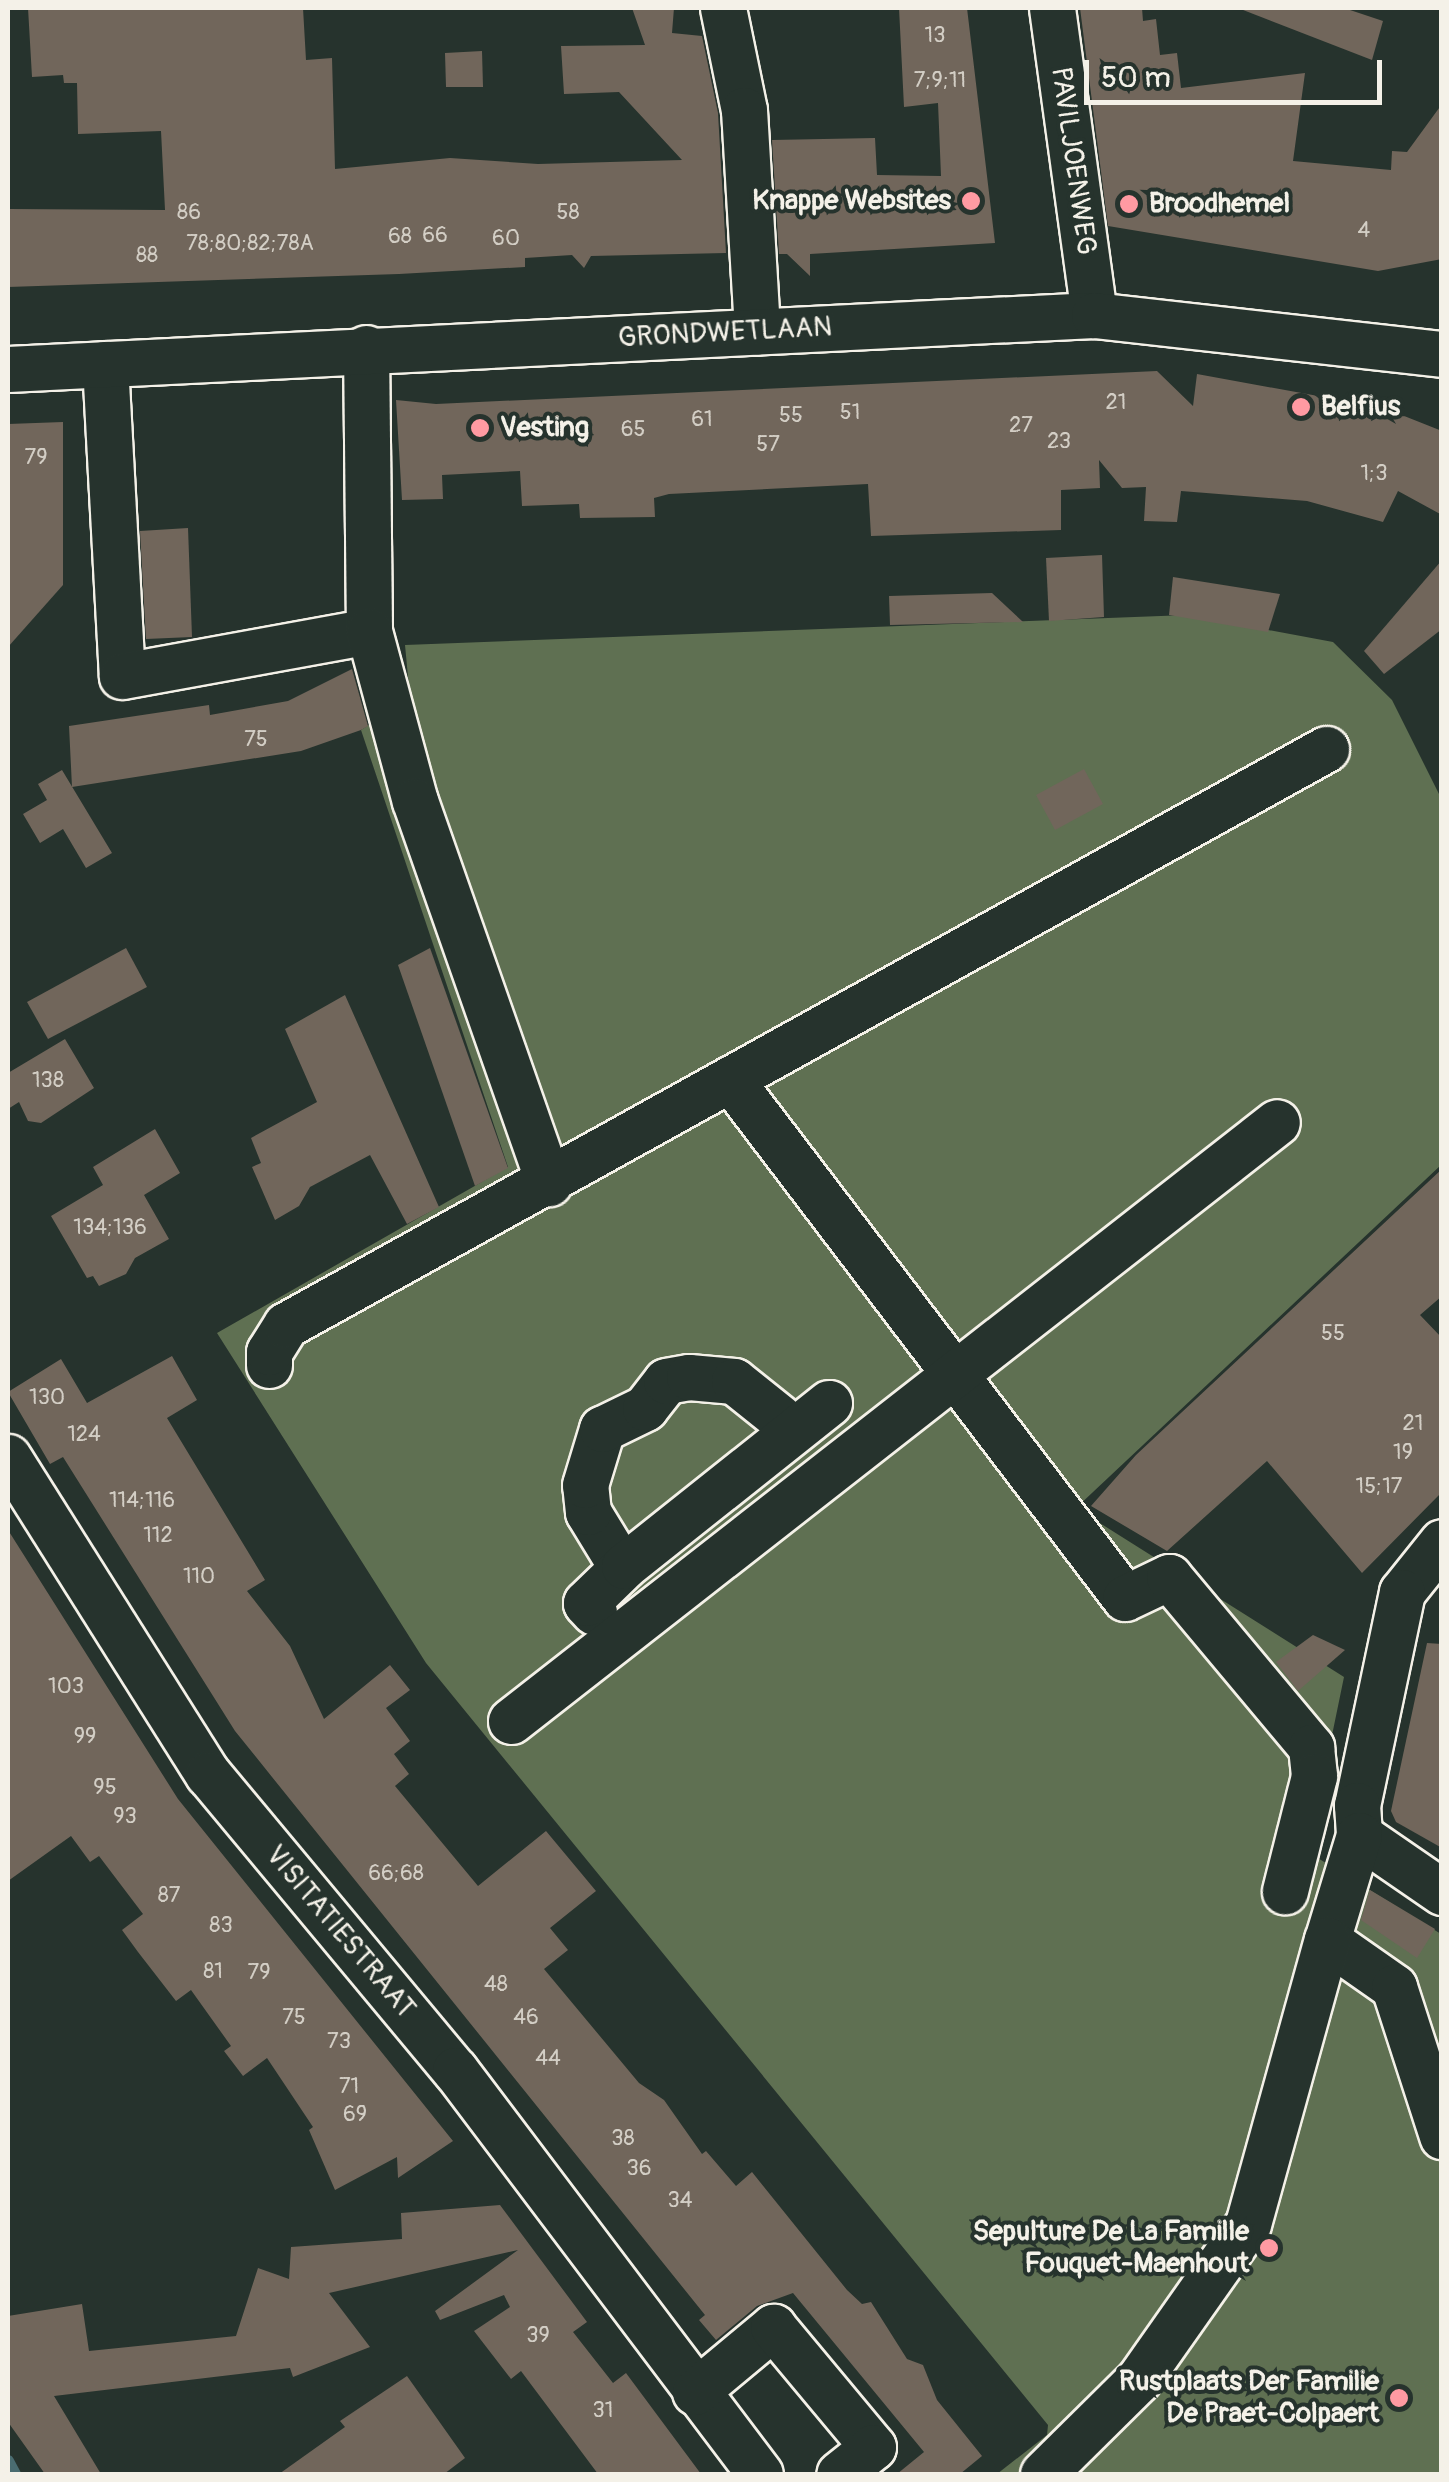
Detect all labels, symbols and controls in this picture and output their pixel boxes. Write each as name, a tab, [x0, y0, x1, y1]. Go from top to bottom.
house number: 13	[925, 23, 945, 49]
scale bar	[1089, 40, 1386, 102]
text: 50 m	[1101, 59, 1171, 96]
street label: PAVILJOENWEG	[1043, 65, 1103, 257]
house number: 7;9;11	[914, 68, 966, 94]
place label: Knappe Websites	[752, 184, 951, 218]
place label: Broodhemel	[1149, 187, 1290, 221]
marker: Knappe Websites	[960, 190, 982, 212]
marker: Broodhemel	[1118, 193, 1140, 215]
house number: 86	[177, 200, 201, 226]
house number: 58	[556, 200, 580, 226]
house number: 4	[1358, 218, 1370, 244]
house number: 66	[422, 223, 448, 249]
house number: 68	[388, 224, 412, 250]
house number: 60	[492, 226, 520, 252]
house number: 78;80;82;78A	[186, 231, 314, 257]
house number: 88	[136, 243, 158, 269]
street label: GRONDWETLAAN	[617, 311, 833, 355]
house number: 21	[1106, 390, 1126, 416]
place label: Belfius	[1321, 390, 1400, 424]
marker: Belfius	[1290, 396, 1312, 418]
house number: 51	[840, 400, 860, 426]
house number: 55	[779, 403, 803, 429]
house number: 61	[691, 407, 713, 433]
place label: Vesting	[500, 411, 589, 445]
house number: 27	[1009, 413, 1033, 439]
marker: Vesting	[469, 417, 491, 439]
house number: 65	[621, 417, 645, 443]
house number: 23	[1047, 429, 1071, 455]
house number: 57	[756, 432, 780, 458]
house number: 79	[25, 445, 47, 471]
house number: 1;3	[1361, 461, 1387, 487]
house number: 75	[244, 727, 268, 753]
house number: 138	[32, 1068, 64, 1094]
house number: 134;136	[73, 1215, 147, 1241]
house number: 55	[1321, 1321, 1345, 1347]
house number: 130	[29, 1385, 65, 1411]
house number: 21	[1403, 1411, 1423, 1437]
house number: 124	[67, 1422, 101, 1448]
house number: 19	[1393, 1440, 1413, 1466]
house number: 15;17	[1356, 1474, 1402, 1500]
house number: 114;116	[109, 1488, 175, 1514]
house number: 112	[143, 1523, 173, 1549]
house number: 110	[183, 1564, 215, 1590]
house number: 103	[48, 1674, 84, 1700]
house number: 99	[74, 1724, 96, 1750]
house number: 95	[93, 1775, 117, 1801]
house number: 93	[113, 1804, 137, 1830]
street label: VISITATIESTRAAT	[258, 1839, 422, 2025]
house number: 66;68	[368, 1861, 424, 1887]
house number: 87	[158, 1883, 180, 1909]
house number: 83	[209, 1913, 233, 1939]
house number: 81	[203, 1959, 223, 1985]
house number: 79	[248, 1960, 270, 1986]
house number: 48	[484, 1972, 508, 1998]
house number: 75	[282, 2005, 306, 2031]
house number: 46	[513, 2005, 539, 2031]
house number: 73	[327, 2029, 351, 2055]
house number: 44	[535, 2046, 561, 2072]
house number: 71	[339, 2074, 359, 2100]
house number: 69	[343, 2102, 367, 2128]
house number: 38	[611, 2126, 635, 2152]
house number: 36	[626, 2156, 652, 2182]
house number: 34	[667, 2188, 693, 2214]
place label: Sepulture De La Famille Fouquet-Maenhout	[973, 2215, 1249, 2281]
marker: Sepulture De La Famille Fouquet-Maenhout	[1258, 2237, 1280, 2259]
house number: 39	[526, 2323, 550, 2349]
place label: Rustplaats Der Familie De Praet-Colpaert	[1119, 2365, 1379, 2431]
marker: Rustplaats Der Familie De Praet-Colpaert	[1388, 2387, 1410, 2409]
house number: 31	[593, 2398, 613, 2424]

